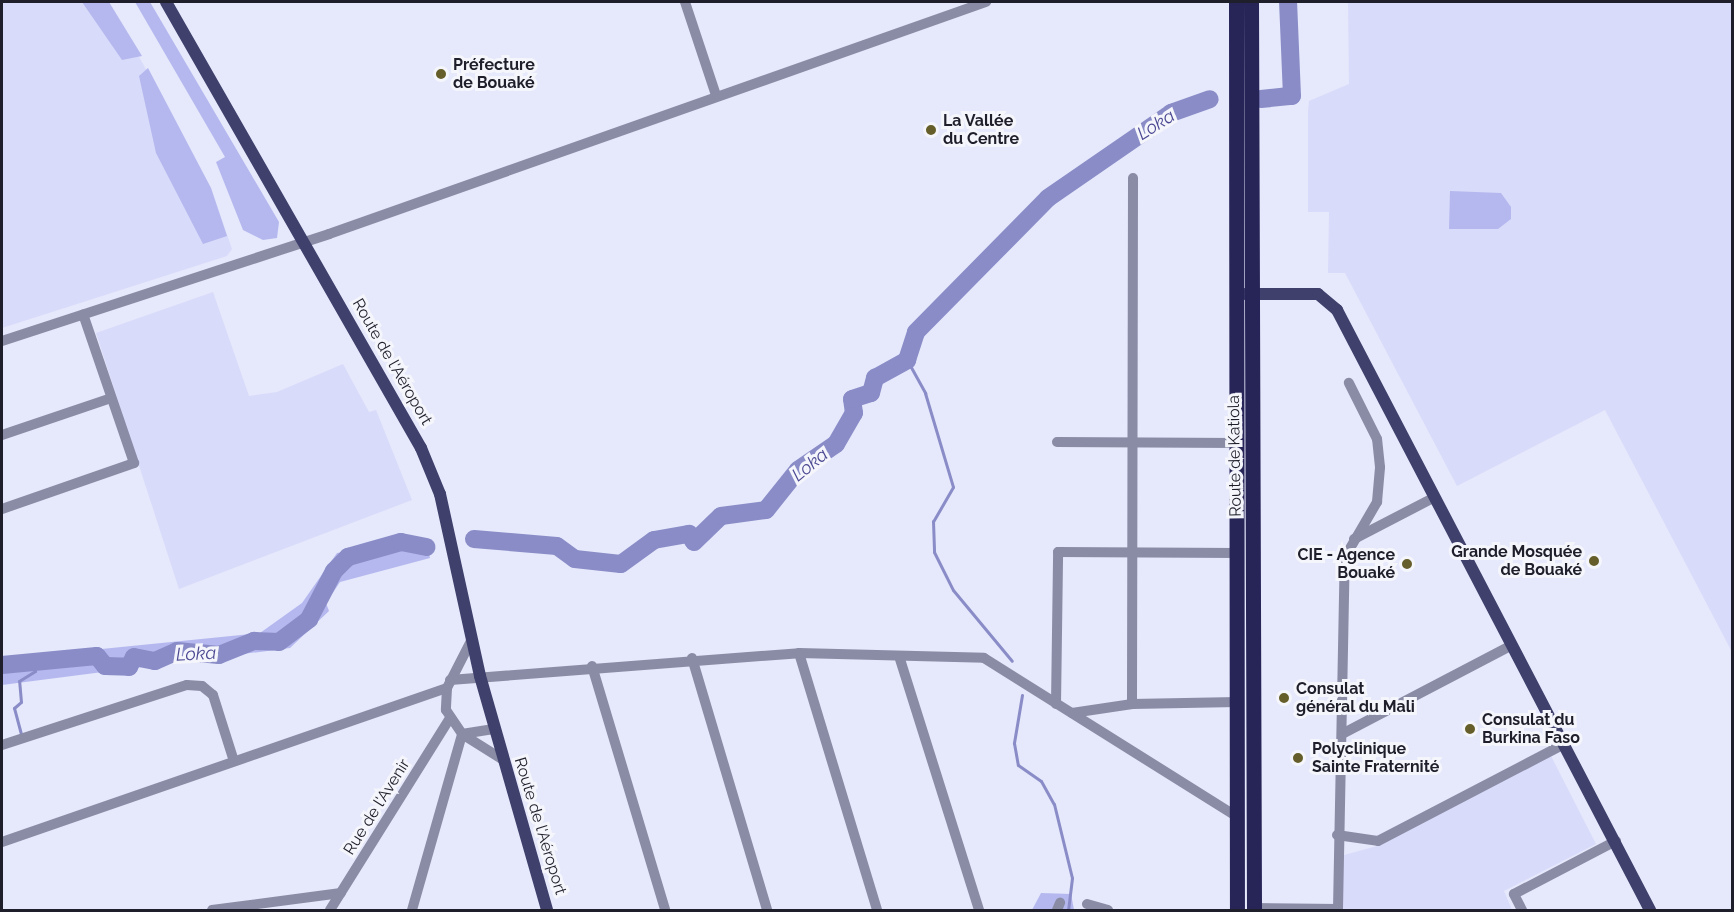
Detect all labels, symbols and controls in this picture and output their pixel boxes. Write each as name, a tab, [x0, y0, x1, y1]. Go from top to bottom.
place label: Préfecture de Bouaké	[453, 55, 535, 93]
marker: Préfecture de Bouaké	[434, 67, 448, 81]
water label: Loka	[1133, 105, 1179, 145]
place label: La Vallée du Centre	[943, 111, 1019, 149]
marker: La Vallée du Centre	[924, 123, 938, 137]
street label: Route de l'Aéroport	[348, 295, 436, 429]
street label: Route de Katiola	[1224, 395, 1246, 517]
water label: Loka	[788, 444, 832, 486]
place label: Grande Mosquée de Bouaké	[1451, 542, 1582, 580]
place label: CIE - Agence Bouaké	[1297, 545, 1395, 583]
marker: Grande Mosquée de Bouaké	[1587, 554, 1601, 568]
marker: CIE - Agence Bouaké	[1400, 557, 1414, 571]
water label: Loka	[175, 642, 217, 666]
place label: Consulat général du Mali	[1296, 679, 1415, 717]
marker: Consulat général du Mali	[1277, 691, 1291, 705]
place label: Consulat du Burkina Faso	[1482, 710, 1580, 748]
marker: Consulat du Burkina Faso	[1463, 722, 1477, 736]
place label: Polyclinique Sainte Fraternité	[1312, 739, 1439, 777]
marker: Polyclinique Sainte Fraternité	[1289, 749, 1307, 767]
street label: Route de l'Aéroport	[510, 755, 570, 897]
street label: Rue de l'Avenir	[340, 756, 414, 858]

